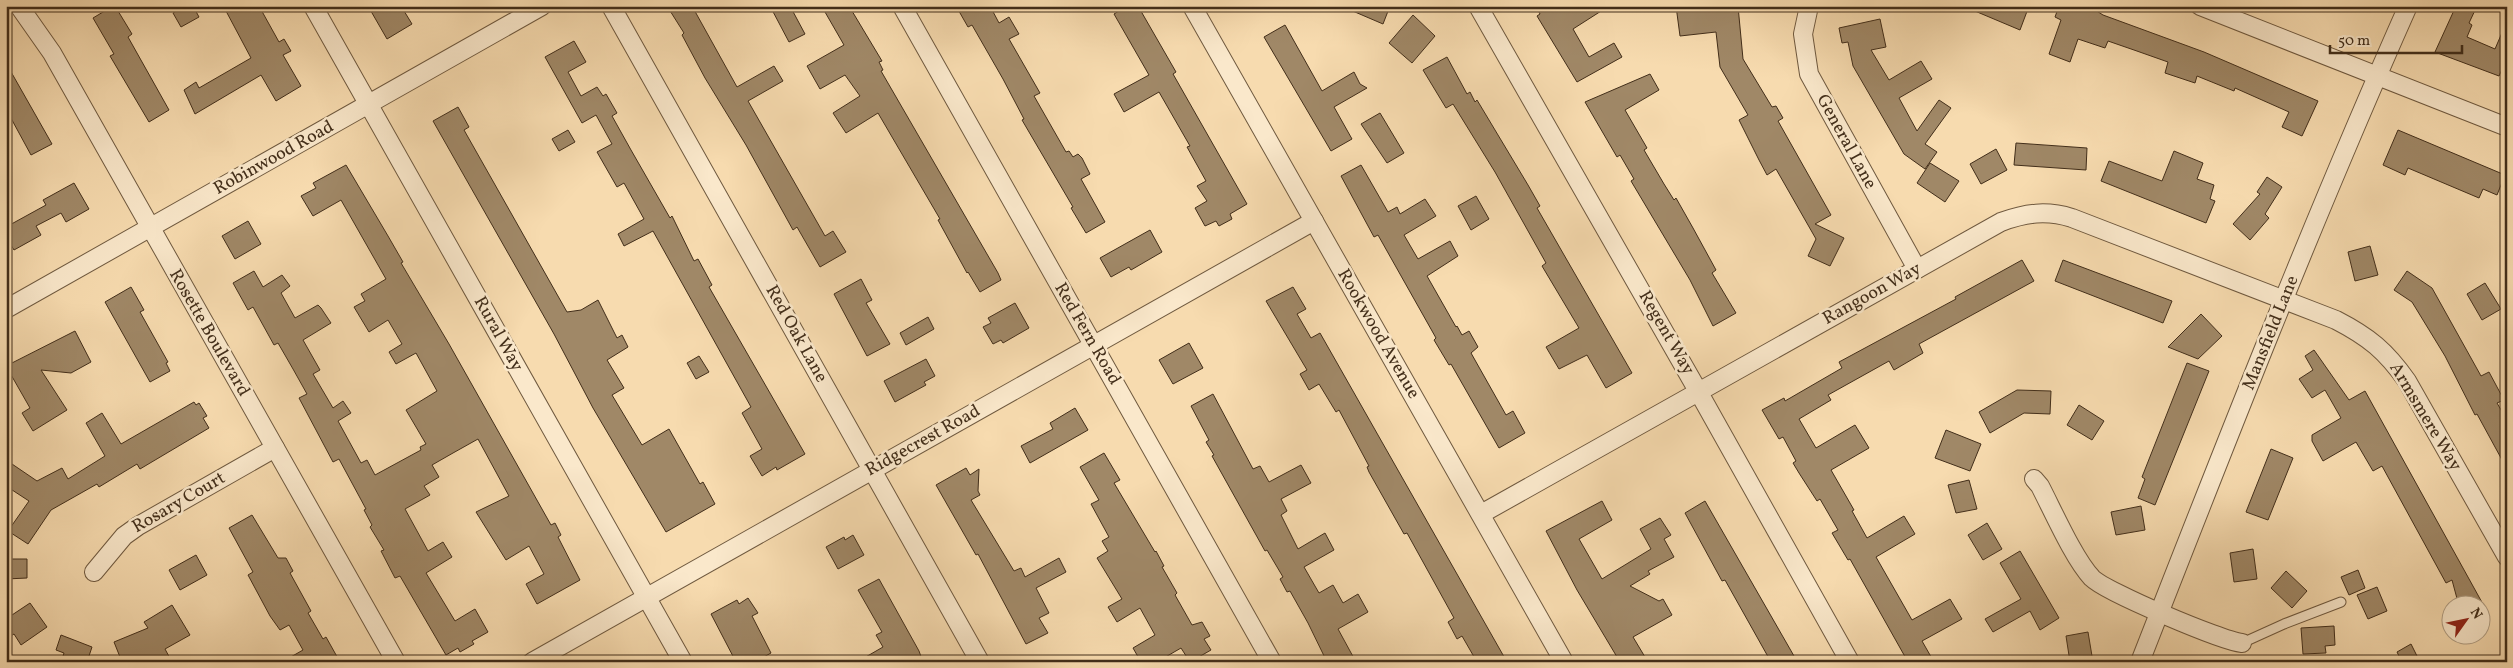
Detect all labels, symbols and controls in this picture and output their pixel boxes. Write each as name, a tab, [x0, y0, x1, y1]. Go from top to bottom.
scale bar	[2330, 22, 2463, 54]
text: 50 m	[2338, 31, 2370, 52]
street label: General Lane	[1810, 90, 1882, 194]
street label: Robinwood Road	[209, 115, 339, 201]
street label: Rangoon Way	[1818, 256, 1926, 331]
street label: Rookwood Avenue	[1331, 264, 1425, 404]
street label: Rosette Boulevard	[162, 265, 256, 401]
street label: Mansfield Lane	[2237, 272, 2305, 394]
street label: Red Fern Road	[1048, 278, 1126, 390]
street label: Red Oak Lane	[759, 281, 833, 387]
street label: Regent Way	[1632, 286, 1700, 380]
street label: Rural Way	[467, 292, 529, 376]
street label: Armsmere Way	[2383, 358, 2467, 476]
street label: Ridgecrest Road	[861, 399, 985, 483]
street label: Rosary Court	[128, 466, 230, 540]
north arrow	[2440, 596, 2490, 646]
text: N	[2465, 604, 2486, 623]

